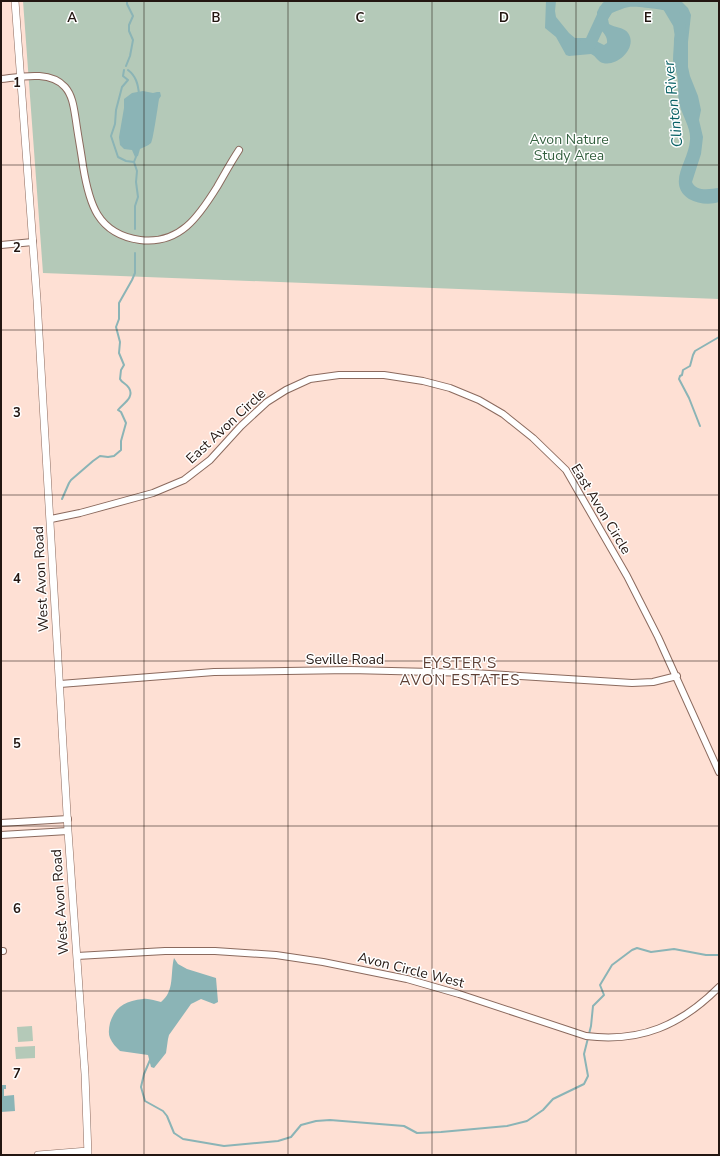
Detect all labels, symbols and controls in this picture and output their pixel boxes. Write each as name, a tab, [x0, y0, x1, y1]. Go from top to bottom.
text: A	[67, 9, 77, 27]
text: B	[212, 9, 221, 27]
text: C	[356, 9, 365, 27]
text: D	[499, 9, 509, 27]
text: E	[644, 9, 652, 27]
water label: Clinton River	[658, 59, 687, 148]
text: 1	[13, 74, 21, 92]
park label: Avon Nature Study Area	[529, 130, 609, 165]
text: 2	[13, 239, 21, 257]
street label: East Avon Circle	[182, 384, 270, 468]
text: 3	[13, 404, 21, 422]
street label: East Avon Circle	[566, 460, 636, 558]
street label: West Avon Road	[29, 526, 53, 632]
text: 4	[13, 570, 21, 588]
street label: Seville Road	[306, 650, 384, 669]
district label: EYSTER'S AVON ESTATES	[400, 653, 520, 690]
text: 5	[13, 735, 21, 753]
street label: West Avon Road	[47, 848, 73, 956]
text: 6	[13, 900, 21, 918]
street label: Avon Circle West	[356, 948, 466, 992]
text: 7	[13, 1065, 21, 1083]

